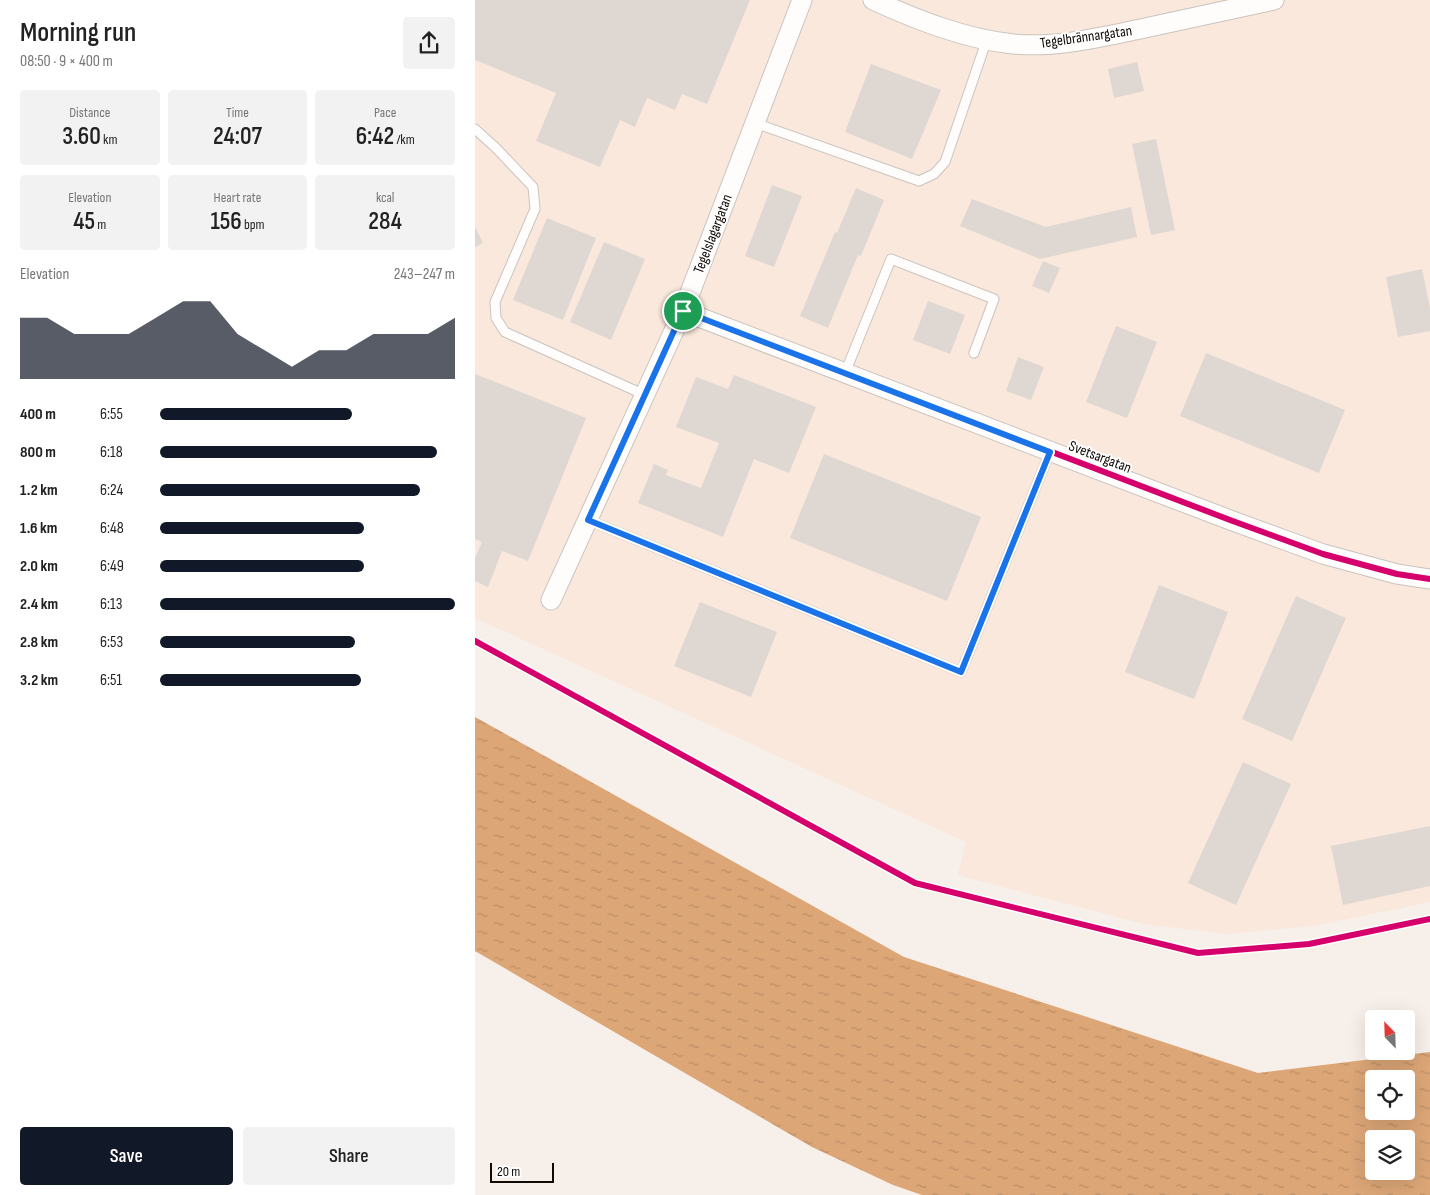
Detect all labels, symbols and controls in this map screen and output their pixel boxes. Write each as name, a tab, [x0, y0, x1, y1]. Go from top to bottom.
text: Morning run	[20, 16, 136, 49]
button: share	[403, 17, 455, 69]
street label: Tegelbrännargatan	[1039, 21, 1133, 53]
text: 08:50 · 9 × 400 m	[20, 52, 113, 71]
text: Distance	[69, 104, 110, 121]
text: Time	[226, 104, 249, 121]
text: Pace	[374, 104, 396, 121]
text: 3.60	[62, 121, 101, 152]
text: 24:07	[213, 121, 262, 152]
text: 6:42	[356, 121, 394, 152]
text: km	[101, 131, 117, 148]
text: /km	[394, 131, 415, 148]
text: Elevation	[68, 189, 111, 206]
text: Heart rate	[214, 189, 261, 206]
text: kcal	[376, 189, 394, 206]
street label: Tegelslagargatan	[689, 192, 737, 276]
text: 45	[73, 206, 95, 237]
text: 156	[210, 206, 242, 237]
text: 284	[368, 206, 402, 237]
text: m	[95, 216, 106, 233]
text: bpm	[242, 216, 265, 233]
text: Elevation	[20, 265, 69, 284]
text: 243–247 m	[394, 265, 455, 284]
pin	[662, 290, 704, 332]
icon: arrive	[669, 297, 697, 325]
text: 400 m	[20, 405, 56, 424]
text: 6:55	[100, 405, 123, 424]
street label: Svetsargatan	[1066, 436, 1134, 478]
text: 800 m	[20, 443, 56, 462]
text: 6:18	[100, 443, 123, 462]
text: 1.2 km	[20, 481, 58, 500]
text: 6:24	[100, 481, 123, 500]
text: 1.6 km	[20, 519, 57, 538]
text: 6:48	[100, 519, 124, 538]
text: 2.0 km	[20, 557, 58, 576]
text: 6:49	[100, 557, 124, 576]
text: 2.4 km	[20, 595, 58, 614]
text: 6:13	[100, 595, 122, 614]
text: 2.8 km	[20, 633, 58, 652]
text: 6:53	[100, 633, 123, 652]
text: 3.2 km	[20, 671, 58, 690]
text: 6:51	[100, 671, 122, 690]
north arrow	[1365, 1010, 1415, 1060]
map controls	[1365, 1010, 1415, 1180]
button: locate	[1365, 1070, 1415, 1120]
button: Save	[20, 1127, 233, 1185]
button: Share	[243, 1127, 455, 1185]
button: layers	[1365, 1130, 1415, 1180]
scale bar	[490, 1160, 554, 1183]
text: 20 m	[497, 1163, 520, 1180]

